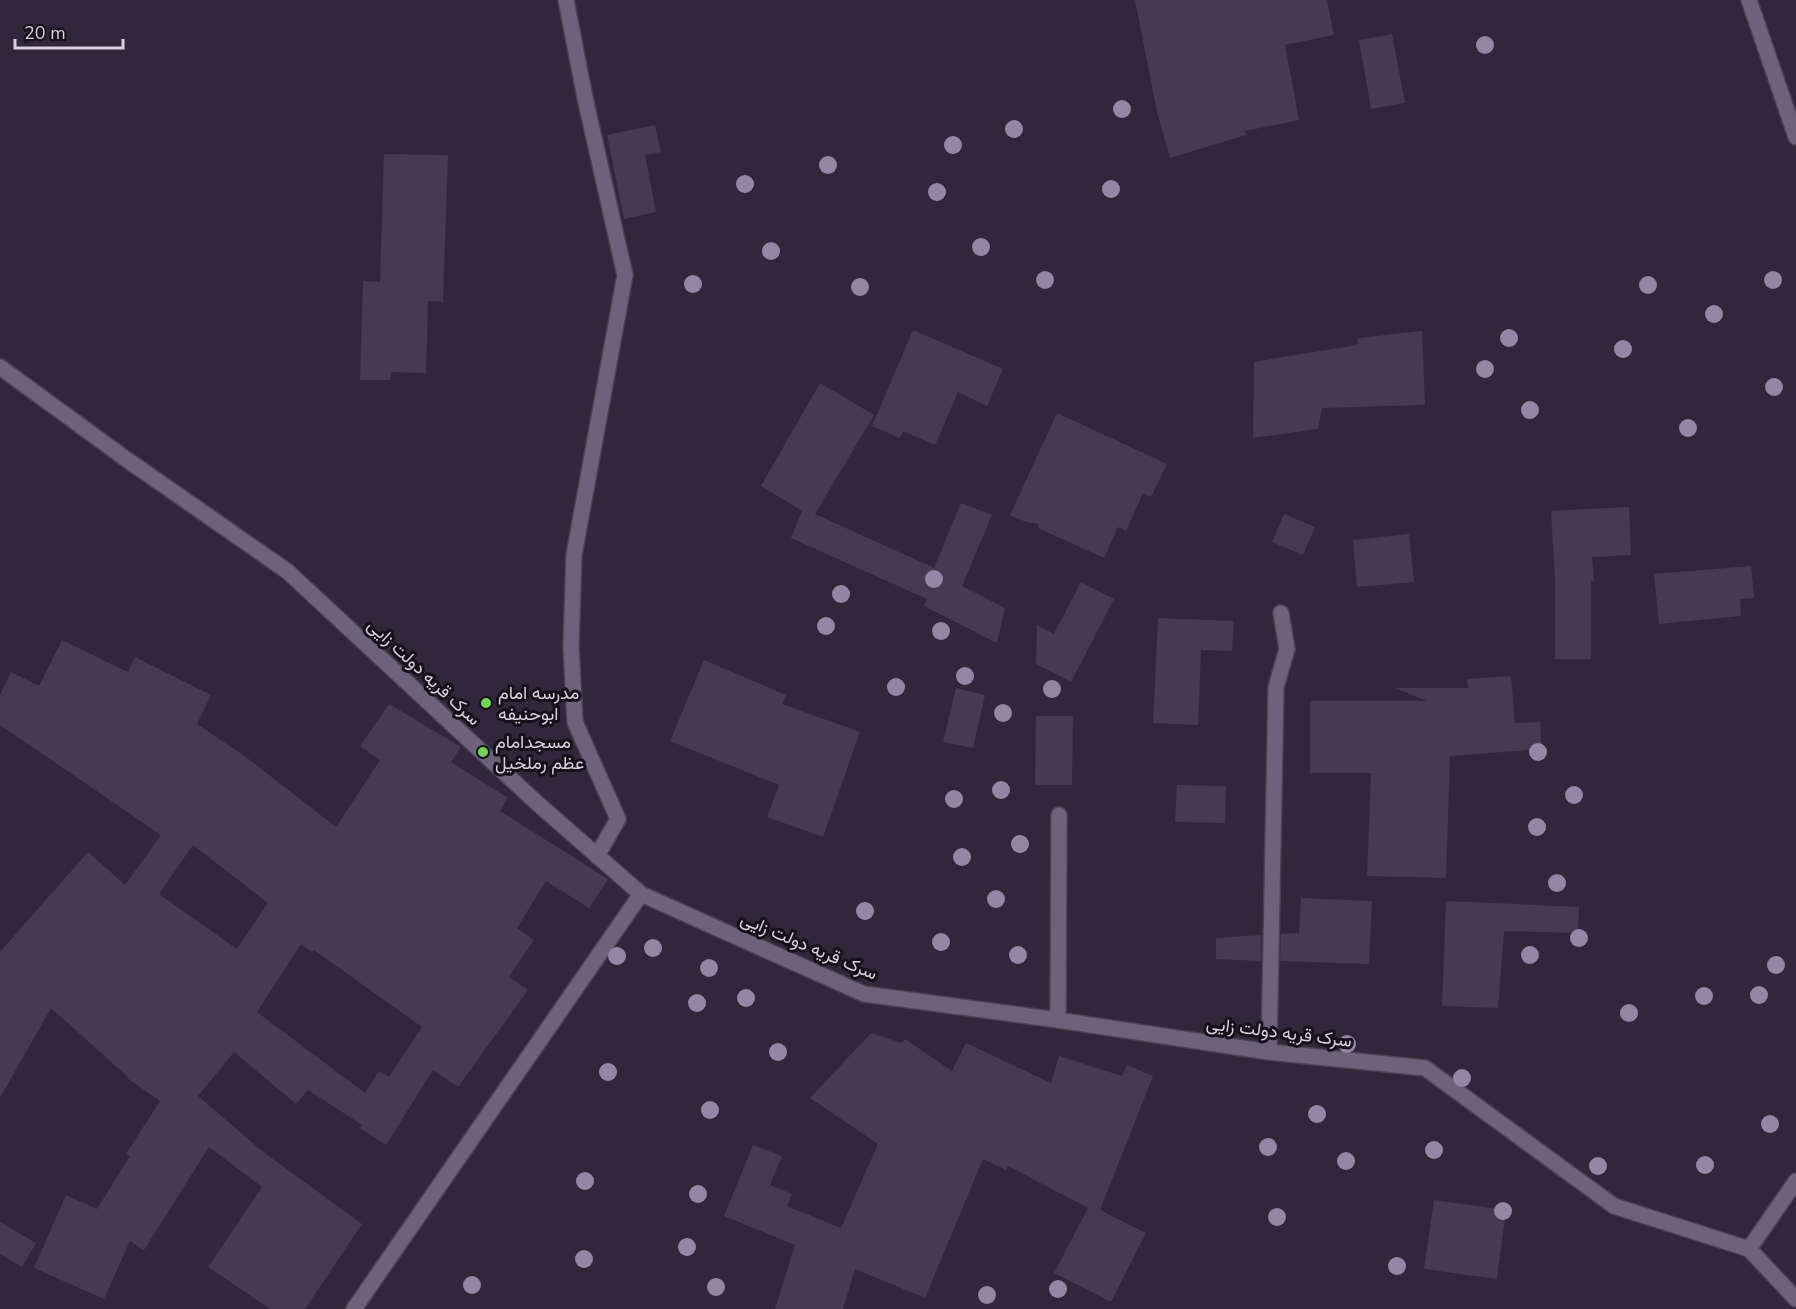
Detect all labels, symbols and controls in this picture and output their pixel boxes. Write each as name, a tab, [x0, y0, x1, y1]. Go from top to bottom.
scale bar	[15, 12, 123, 50]
text: 20 m	[24, 21, 66, 45]
street label: سرک قریه دولت زایی	[362, 613, 486, 731]
place label: مدرسه امام ابوحنیفه	[498, 681, 579, 726]
marker: مدرسه امام ابوحنیفه	[479, 696, 493, 710]
place label: مسجدامام عظم رملخیل	[495, 730, 584, 775]
marker: مسجدامام عظم رملخیل	[476, 745, 490, 759]
street label: سرک قریه دولت زایی	[737, 906, 881, 986]
street label: سرک قریه دولت زایی	[1205, 1011, 1353, 1053]

